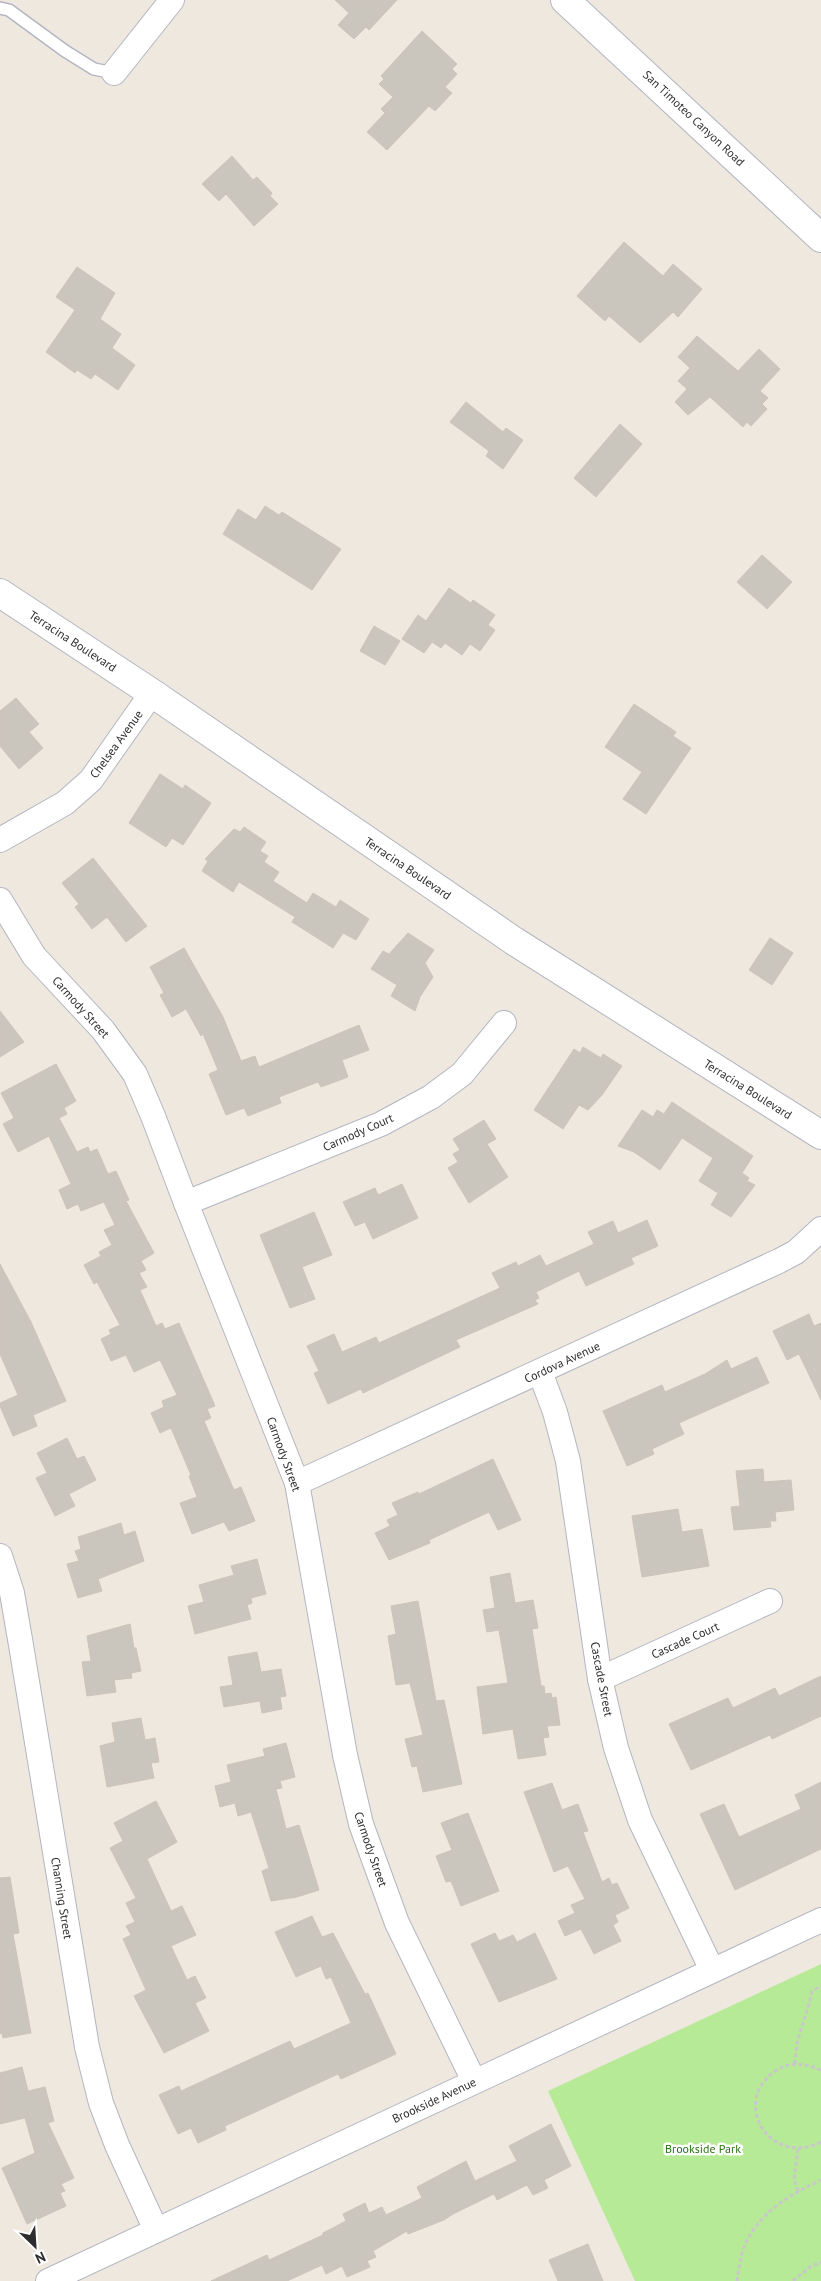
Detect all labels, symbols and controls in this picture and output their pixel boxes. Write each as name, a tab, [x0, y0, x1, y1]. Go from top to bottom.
street label: San Timoteo Canyon Road	[640, 67, 748, 169]
street label: Terracina Boulevard	[26, 607, 120, 675]
street label: Chelsea Avenue	[86, 707, 146, 781]
street label: Terracina Boulevard	[362, 833, 454, 903]
street label: Carmody Street	[49, 973, 113, 1041]
street label: Terracina Boulevard	[701, 1056, 795, 1122]
street label: Carmody Court	[320, 1110, 396, 1154]
street label: Cordova Avenue	[522, 1338, 602, 1386]
street label: Carmody Street	[264, 1415, 304, 1493]
street label: Cascade Court	[649, 1618, 721, 1662]
street label: Cascade Street	[587, 1641, 617, 1717]
street label: Carmody Street	[351, 1810, 391, 1888]
street label: Channing Street	[48, 1856, 76, 1940]
street label: Brookside Avenue	[390, 2074, 478, 2126]
park label: Brookside Park	[665, 2141, 741, 2156]
north arrow	[10, 2221, 60, 2271]
text: N	[33, 2248, 48, 2268]

